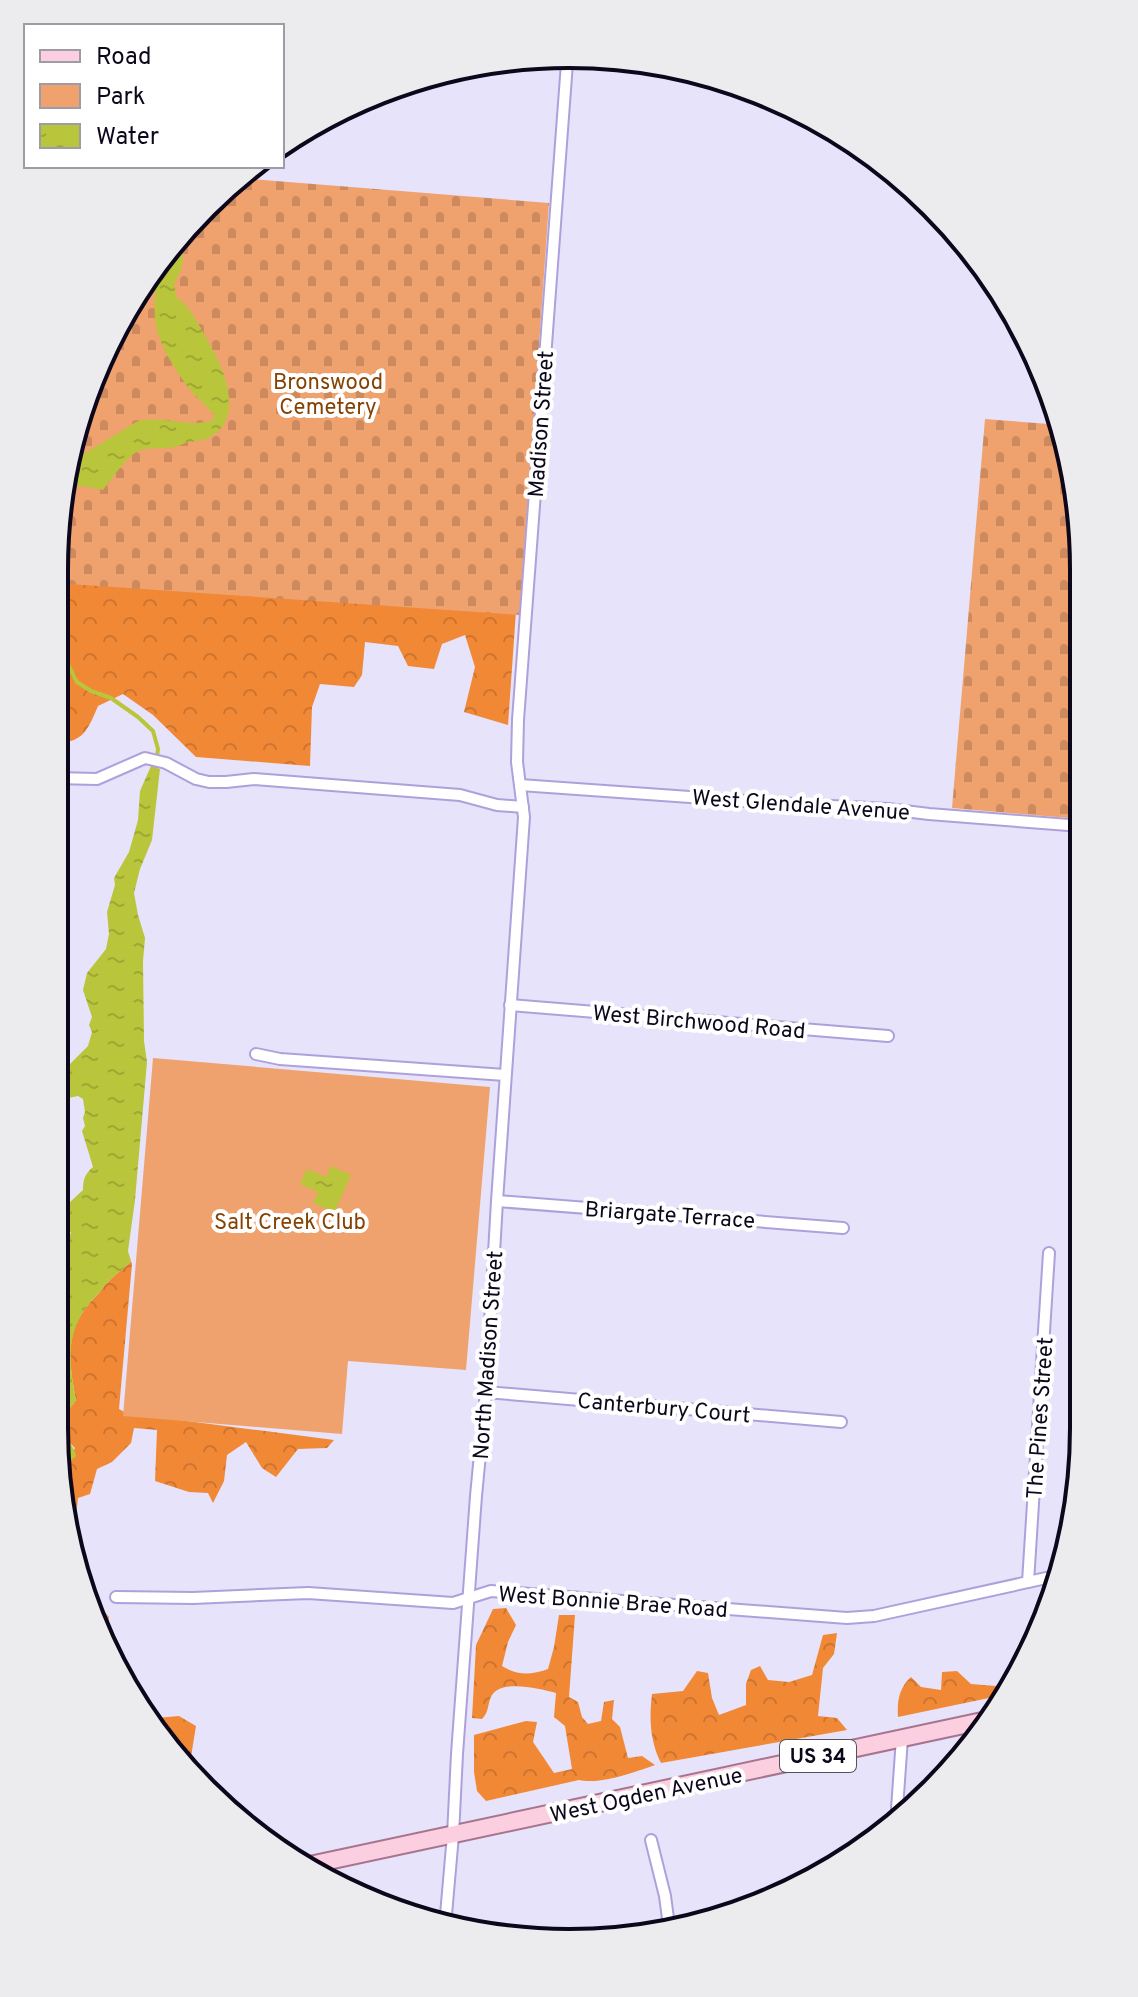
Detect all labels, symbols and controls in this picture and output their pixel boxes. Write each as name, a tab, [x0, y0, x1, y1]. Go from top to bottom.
legend	[24, 24, 284, 168]
text: Road	[96, 43, 152, 73]
text: Park	[96, 83, 146, 113]
text: Water	[96, 123, 159, 153]
street label: Madison Street	[524, 350, 561, 499]
park label: Bronswood Cemetery	[273, 370, 383, 422]
street label: West Glendale Avenue	[691, 785, 911, 828]
street label: West Birchwood Road	[591, 1001, 806, 1046]
street label: Briargate Terrace	[584, 1197, 756, 1236]
park label: Salt Creek Club	[214, 1210, 366, 1237]
street label: North Madison Street	[469, 1250, 510, 1461]
street label: The Pines Street	[1022, 1336, 1061, 1500]
street label: Canterbury Court	[576, 1388, 751, 1431]
street label: West Bonnie Brae Road	[497, 1582, 729, 1625]
road number: US 34	[780, 1740, 856, 1772]
street label: West Ogden Avenue	[548, 1763, 745, 1830]

